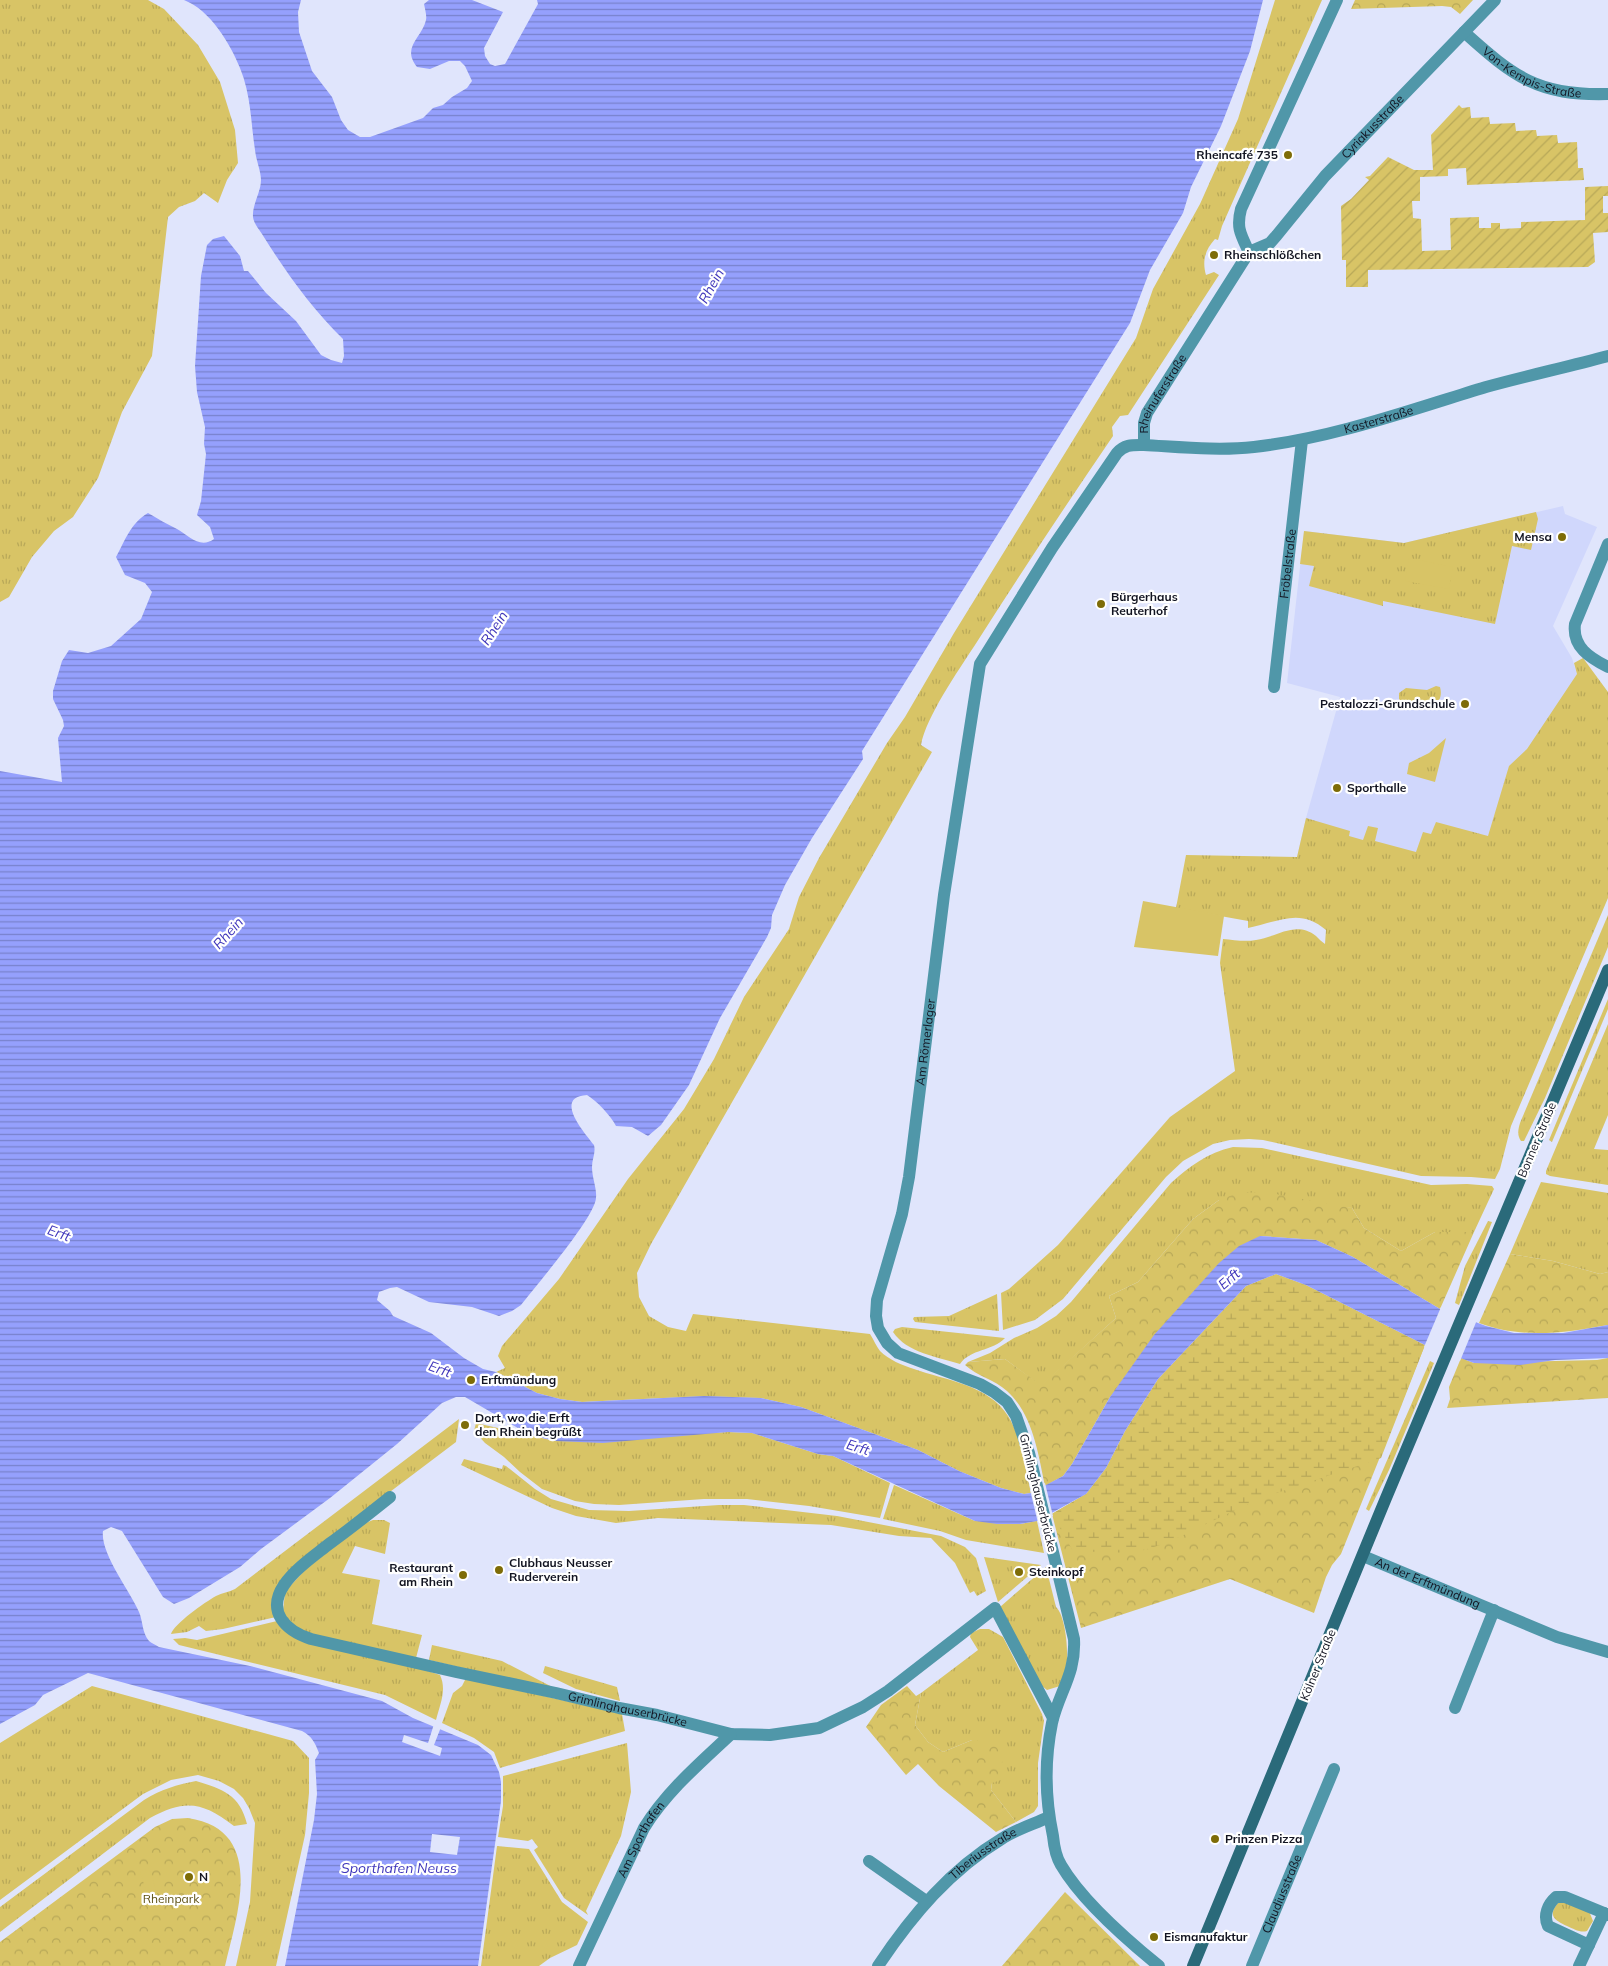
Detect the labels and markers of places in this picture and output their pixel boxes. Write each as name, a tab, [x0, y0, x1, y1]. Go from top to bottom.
place label: Rheincafé 735	[1196, 147, 1278, 162]
marker: Rheincafé 735	[1282, 149, 1294, 161]
place label: Rheinschlößchen	[1224, 247, 1321, 262]
marker: Rheinschlößchen	[1208, 249, 1220, 261]
place label: Mensa	[1514, 529, 1552, 544]
marker: Mensa	[1556, 531, 1568, 543]
place label: Bürgerhaus Reuterhof	[1111, 589, 1178, 618]
marker: Bürgerhaus Reuterhof	[1095, 598, 1107, 610]
place label: Pestalozzi-Grundschule	[1320, 696, 1455, 711]
marker: Pestalozzi-Grundschule	[1459, 698, 1471, 710]
place label: Sporthalle	[1347, 780, 1407, 795]
marker: Sporthalle	[1331, 782, 1343, 794]
place label: Erftmündung	[481, 1372, 556, 1387]
marker: Erftmündung	[465, 1374, 477, 1386]
place label: Dort, wo die Erft den Rhein begrüßt	[475, 1410, 582, 1439]
marker: Dort, wo die Erft den Rhein begrüßt	[459, 1419, 471, 1431]
place label: Clubhaus Neusser Ruderverein	[509, 1555, 612, 1584]
place label: Restaurant am Rhein	[389, 1560, 453, 1589]
marker: Clubhaus Neusser Ruderverein	[493, 1564, 505, 1576]
place label: Steinkopf	[1029, 1564, 1084, 1579]
marker: Steinkopf	[1013, 1566, 1025, 1578]
marker: Restaurant am Rhein	[457, 1569, 469, 1581]
place label: Prinzen Pizza	[1225, 1831, 1302, 1846]
marker: Prinzen Pizza	[1209, 1833, 1221, 1845]
place label: N	[199, 1869, 208, 1884]
marker: N	[183, 1871, 195, 1883]
place label: Eismanufaktur	[1164, 1929, 1248, 1944]
marker: Eismanufaktur	[1148, 1931, 1160, 1943]

